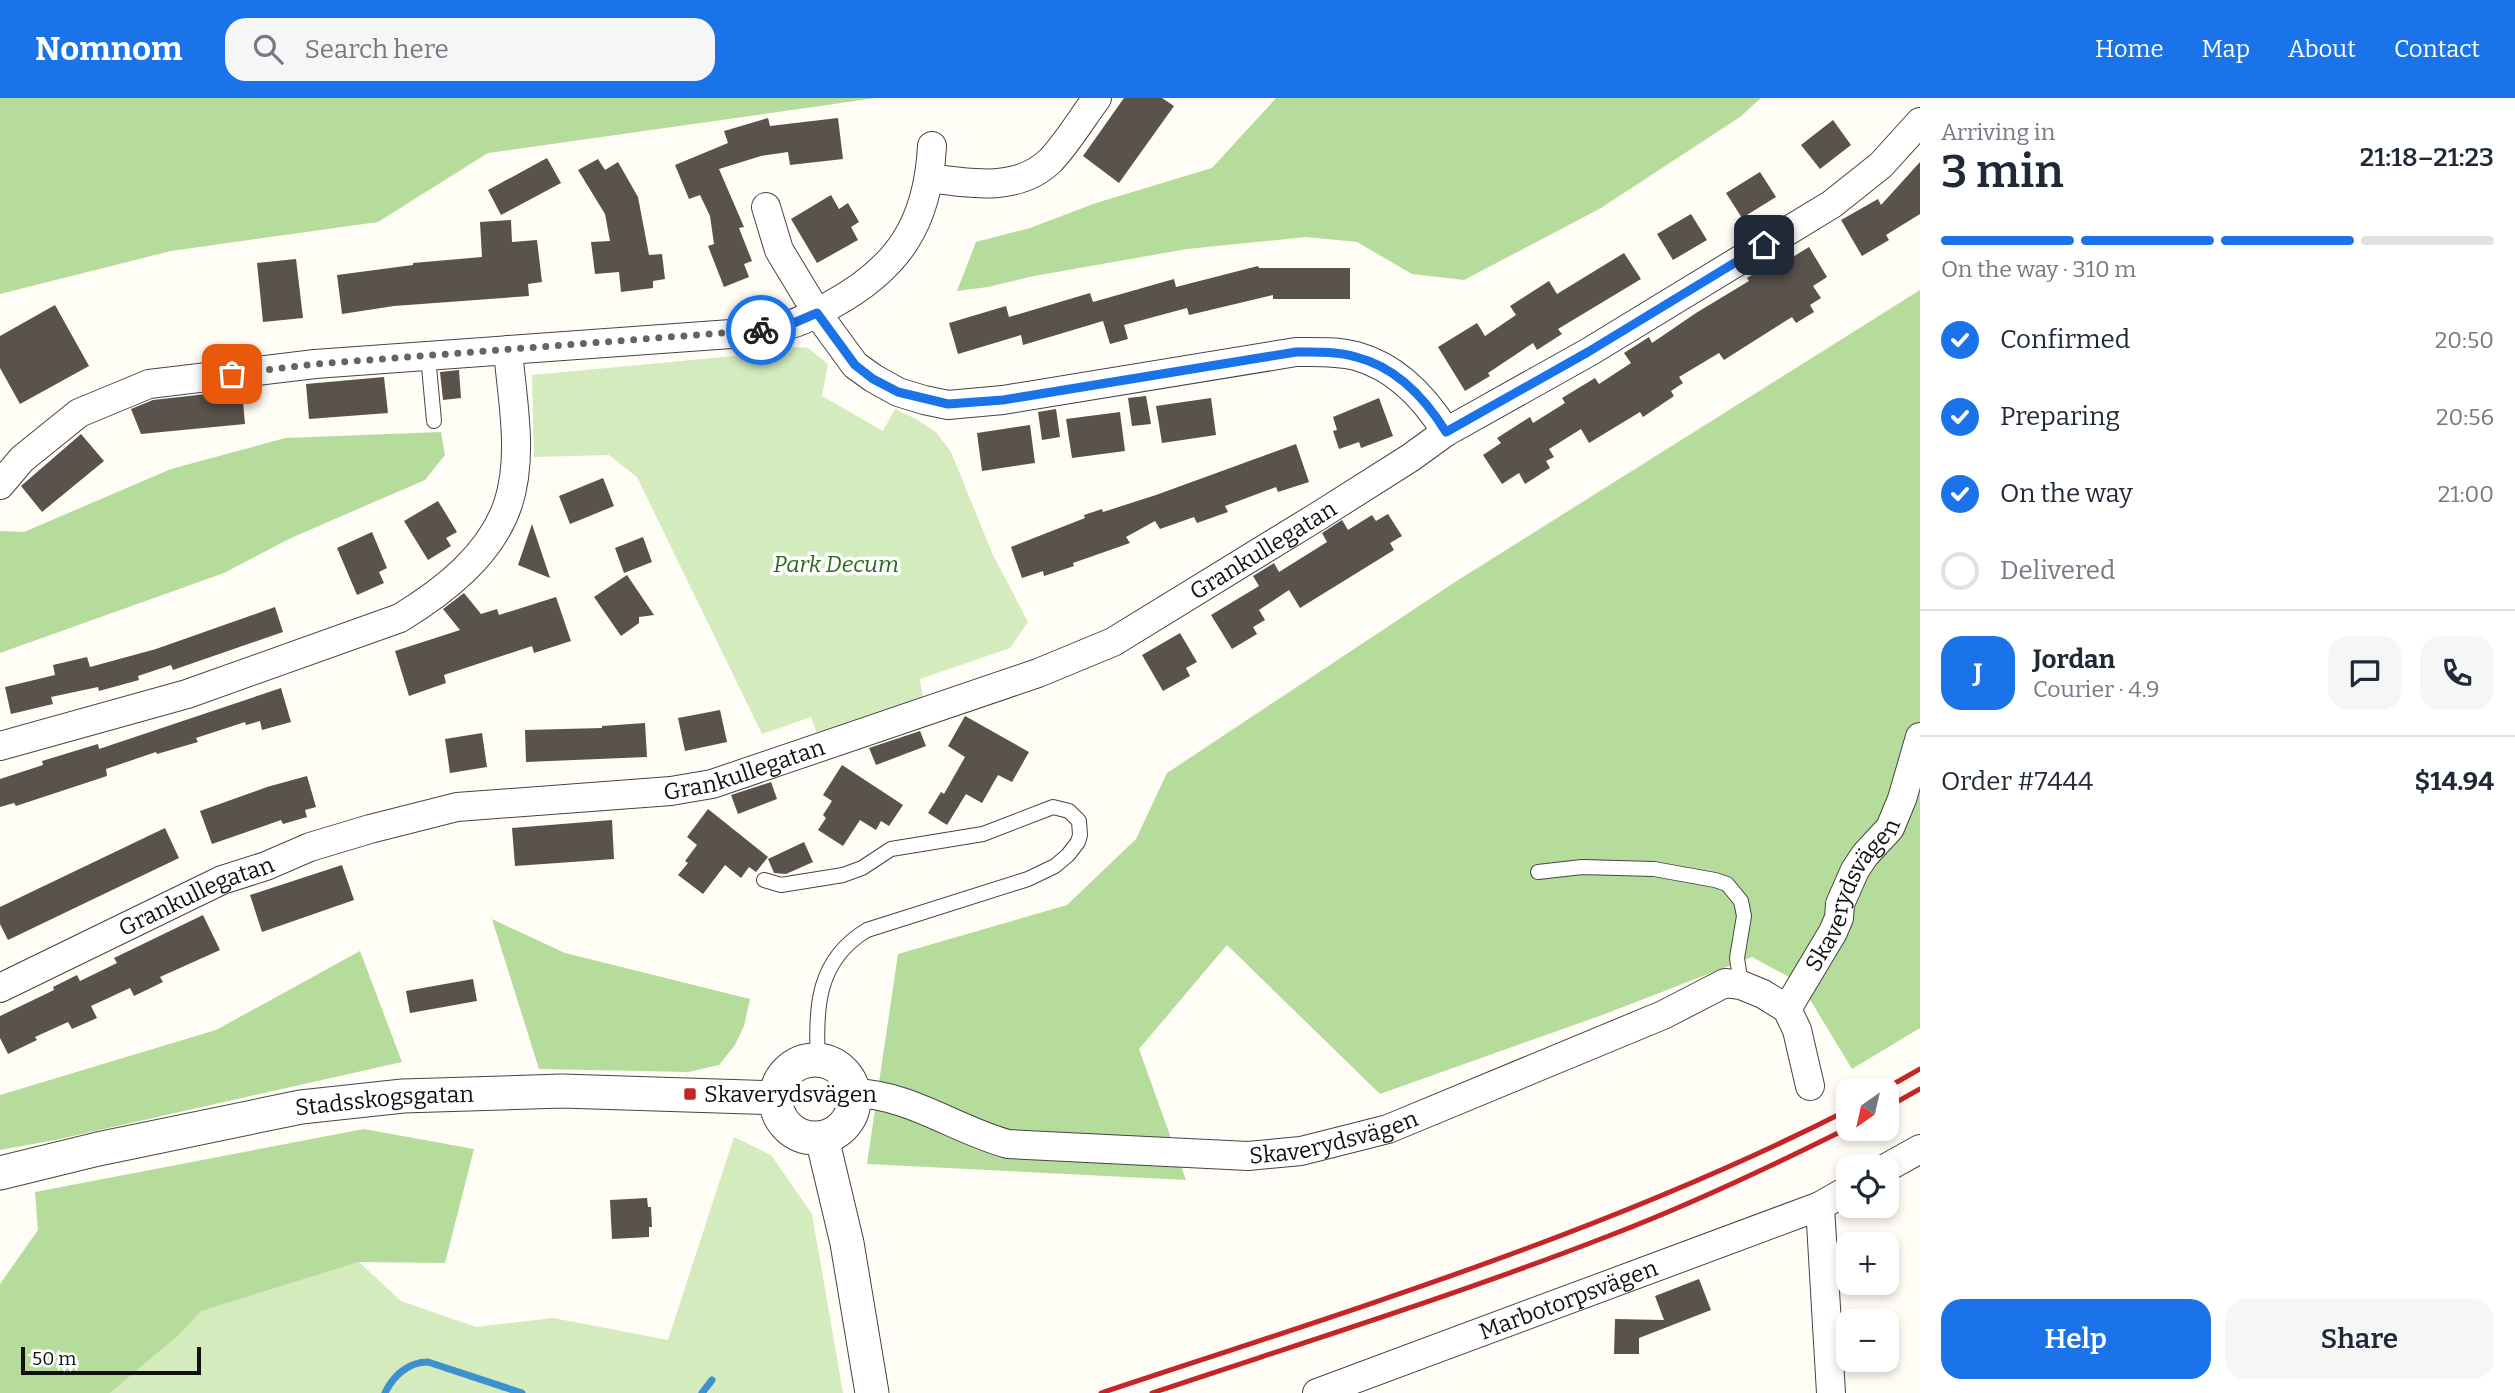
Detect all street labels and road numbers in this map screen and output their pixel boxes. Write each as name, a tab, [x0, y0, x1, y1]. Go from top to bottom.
street label: Grankullegatan	[1184, 494, 1342, 606]
street label: Grankullegatan	[661, 733, 829, 806]
street label: Skaverydsvägen	[1799, 814, 1906, 976]
street label: Grankullegatan	[114, 850, 279, 942]
street label: Stadsskogsgatan	[294, 1080, 475, 1122]
street label: Skaverydsvägen	[1248, 1104, 1422, 1170]
street label: Marbotorpsvägen	[1475, 1253, 1662, 1346]

